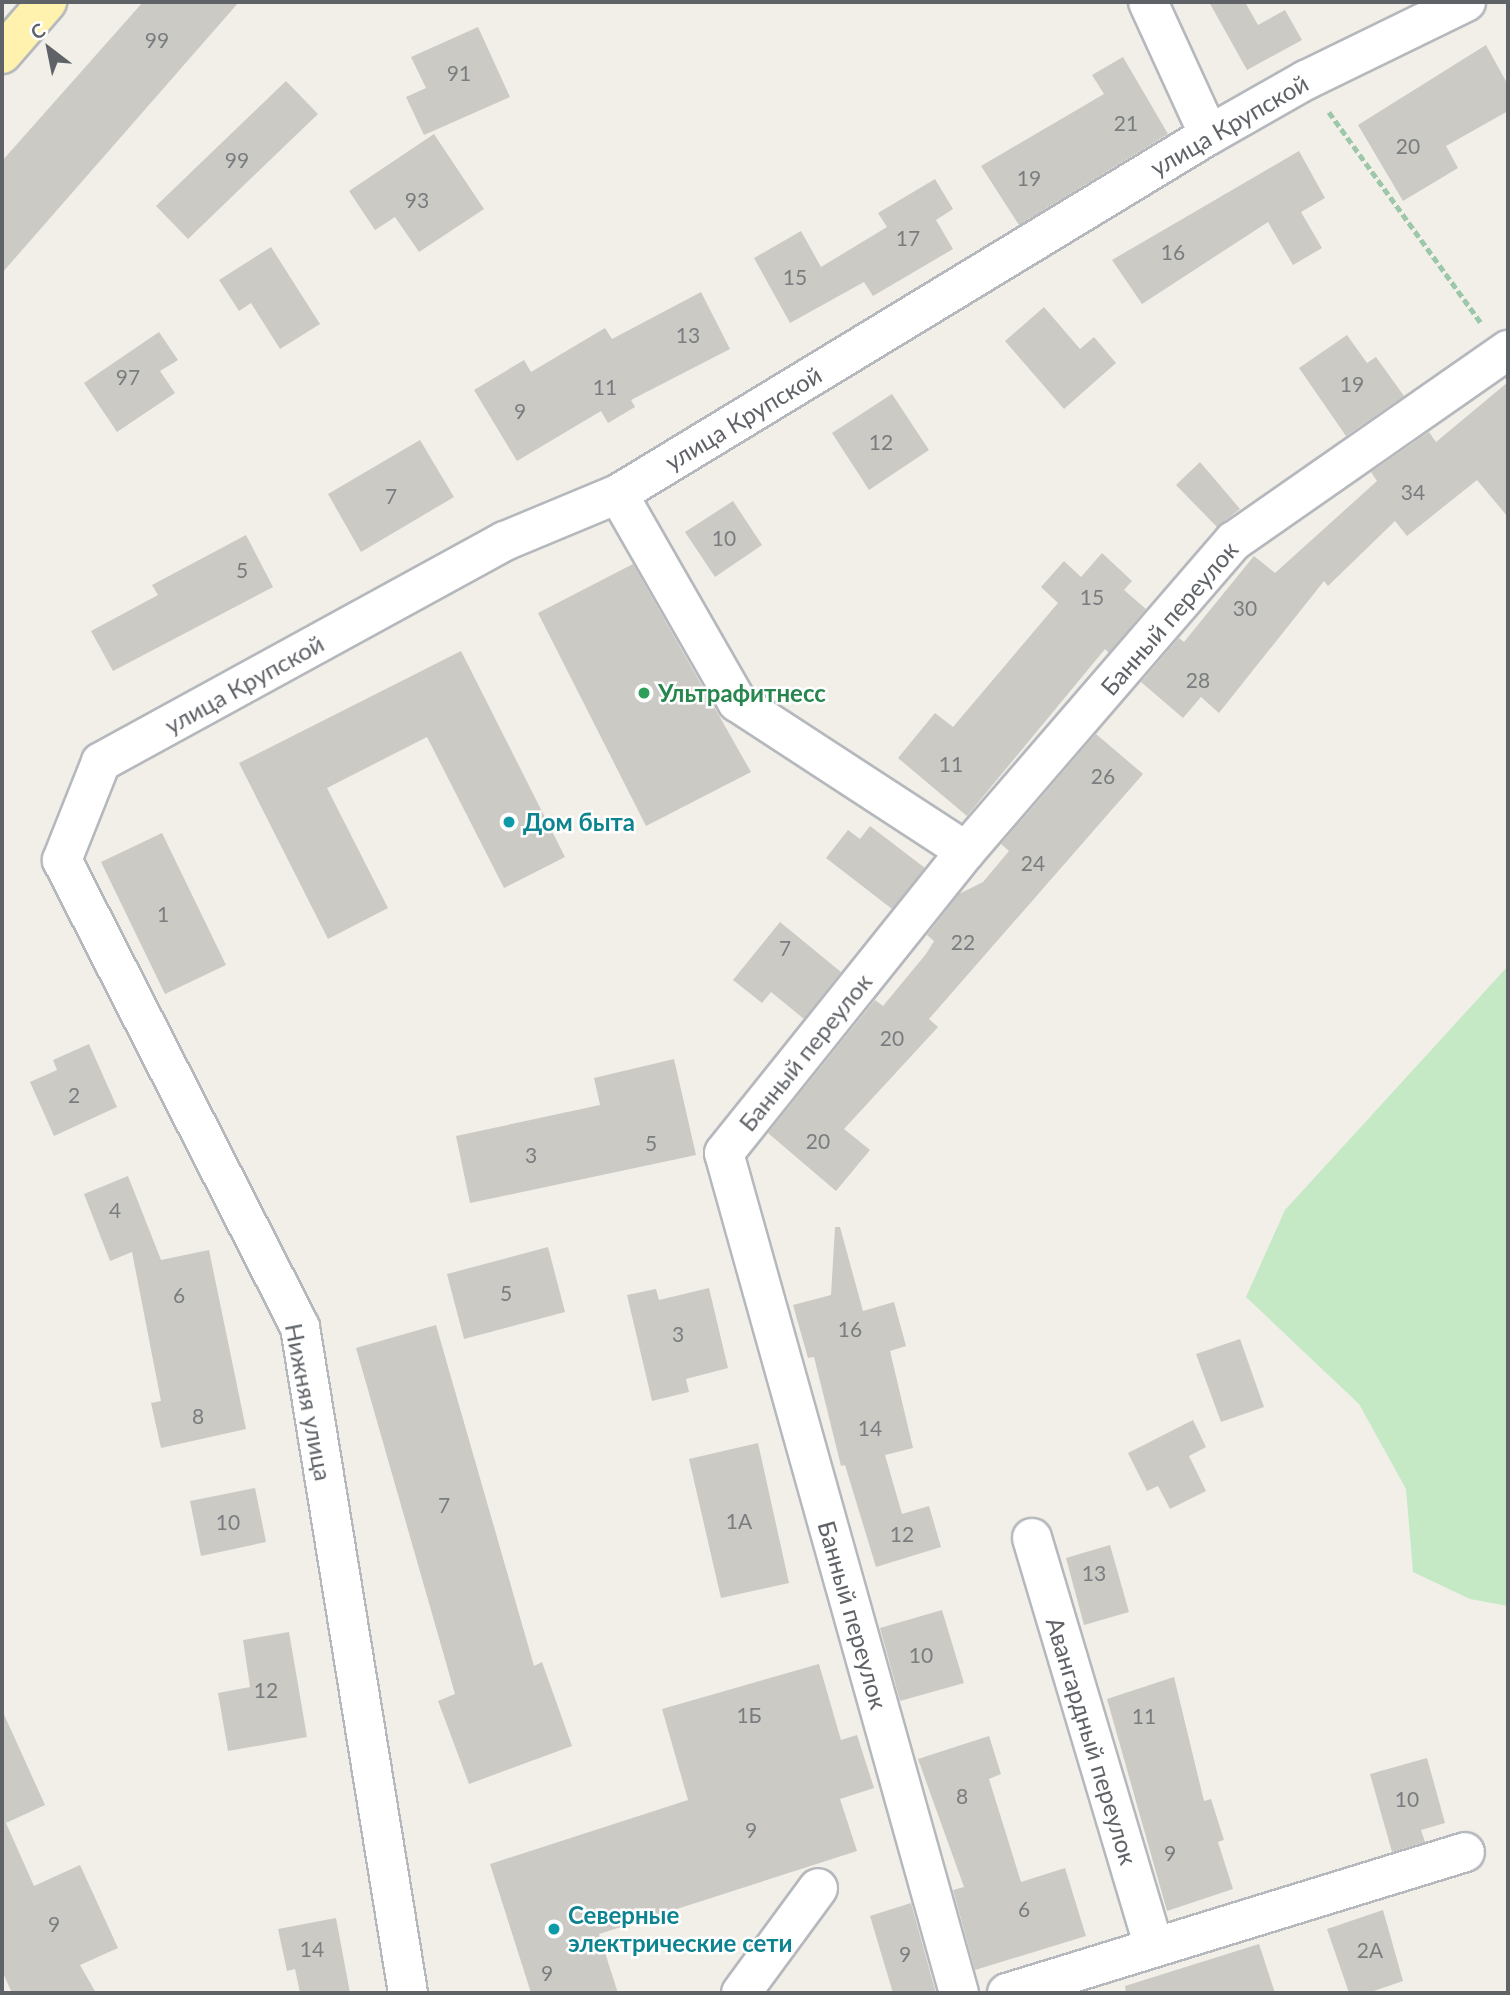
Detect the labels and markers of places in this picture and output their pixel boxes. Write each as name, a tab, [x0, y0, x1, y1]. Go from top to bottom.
place label: Ультрафитнесс	[658, 679, 826, 707]
marker: Ультрафитнесс	[636, 685, 652, 701]
place label: Дом быта	[523, 808, 635, 836]
marker: Дом быта	[501, 814, 517, 830]
place label: Северные электрические сети	[568, 1901, 793, 1957]
marker: Северные электрические сети	[546, 1921, 562, 1937]

